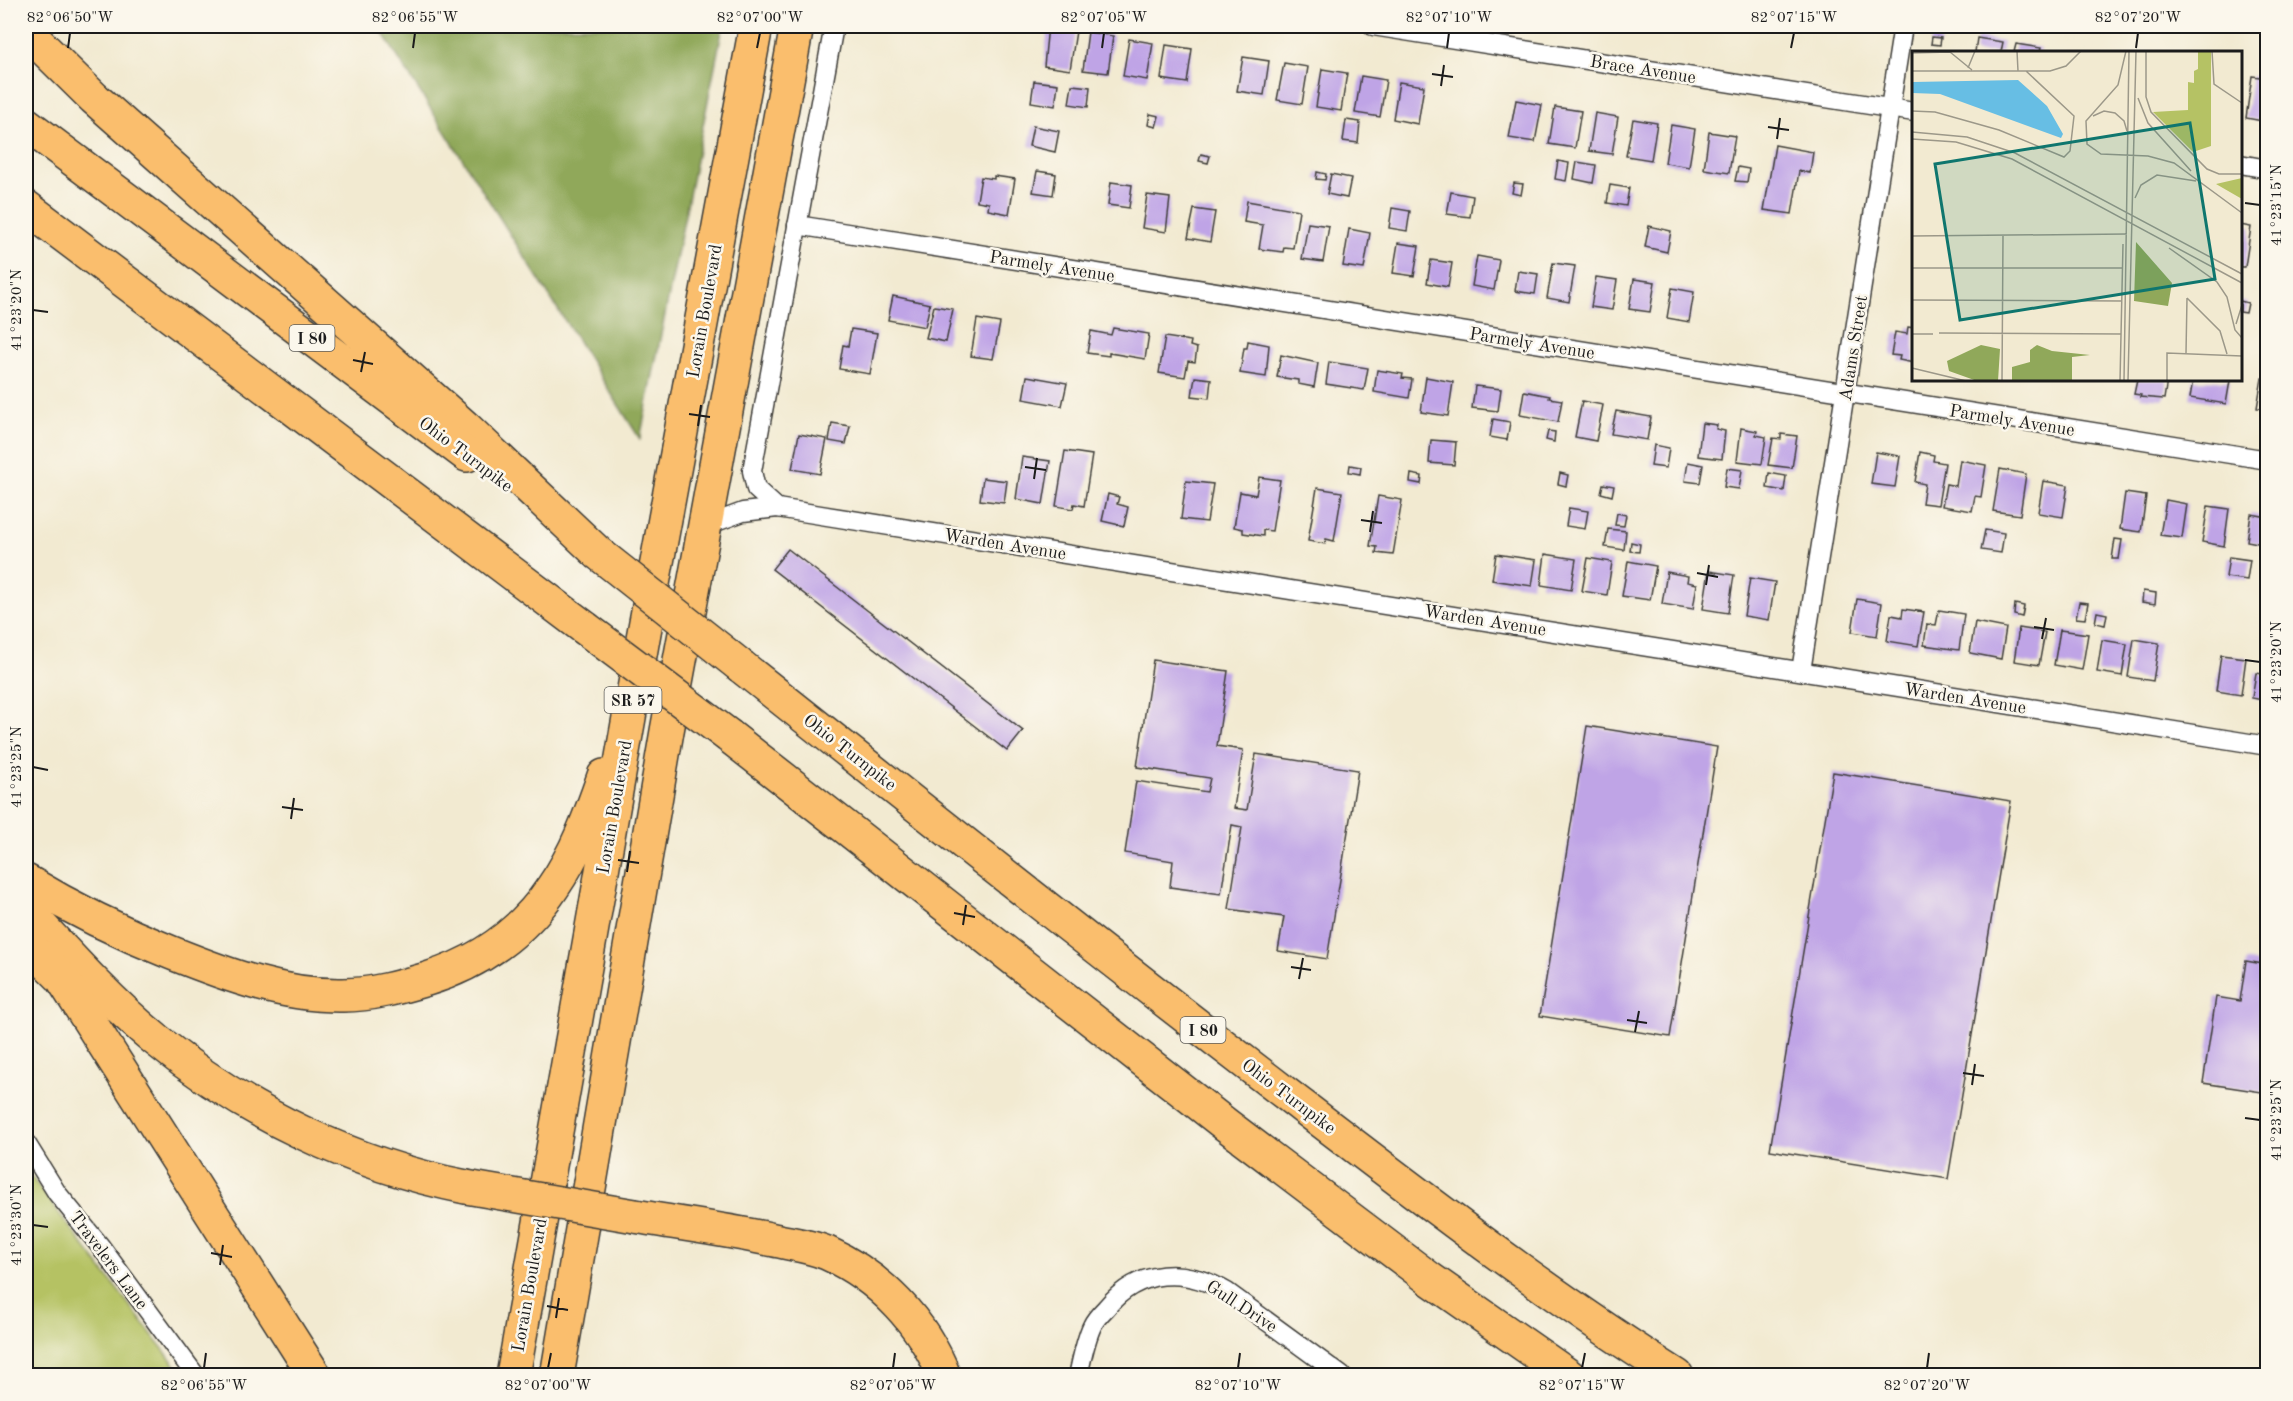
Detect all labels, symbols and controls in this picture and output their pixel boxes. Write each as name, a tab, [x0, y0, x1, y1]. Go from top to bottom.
text: 82°06'50"W	[27, 11, 113, 26]
text: 82°06'55"W	[372, 11, 458, 26]
text: 82°07'00"W	[717, 11, 803, 26]
text: 82°07'05"W	[1061, 11, 1147, 26]
text: 82°07'10"W	[1406, 11, 1492, 26]
text: 82°07'15"W	[1751, 11, 1837, 26]
text: 82°07'20"W	[2095, 11, 2181, 26]
inset map	[1912, 51, 2242, 381]
street label: Brace Avenue	[1589, 53, 1697, 87]
text: 41°23'15"N	[2270, 164, 2285, 246]
street label: Lorain Boulevard	[684, 243, 726, 380]
street label: Parmely Avenue	[988, 248, 1116, 286]
text: 41°23'20"N	[10, 269, 25, 351]
street label: Adams Street	[1837, 294, 1871, 402]
road number: I 80	[290, 325, 334, 351]
street label: Parmely Avenue	[1468, 325, 1596, 363]
street label: Parmely Avenue	[1948, 402, 2076, 440]
street label: Ohio Turnpike	[415, 414, 516, 496]
street label: Warden Avenue	[942, 526, 1067, 564]
street label: Warden Avenue	[1422, 602, 1547, 640]
text: 41°23'20"N	[2270, 621, 2285, 703]
street label: Warden Avenue	[1902, 680, 2027, 718]
road number: SR 57	[604, 687, 662, 713]
street label: Ohio Turnpike	[799, 711, 899, 795]
text: 41°23'25"N	[10, 726, 25, 808]
street label: Lorain Boulevard	[594, 739, 636, 876]
road number: I 80	[1180, 1017, 1226, 1043]
street label: Ohio Turnpike	[1238, 1056, 1339, 1138]
text: 41°23'25"N	[2270, 1079, 2285, 1161]
text: 41°23'30"N	[10, 1184, 25, 1266]
street label: Travelers Lane	[66, 1208, 151, 1313]
street label: Lorain Boulevard	[509, 1217, 551, 1354]
street label: Gull Drive	[1203, 1277, 1280, 1336]
text: 82°06'55"W	[161, 1379, 247, 1394]
text: 82°07'00"W	[505, 1379, 591, 1394]
text: 82°07'05"W	[850, 1379, 936, 1394]
text: 82°07'10"W	[1195, 1379, 1281, 1394]
text: 82°07'15"W	[1539, 1379, 1625, 1394]
text: 82°07'20"W	[1884, 1379, 1970, 1394]

